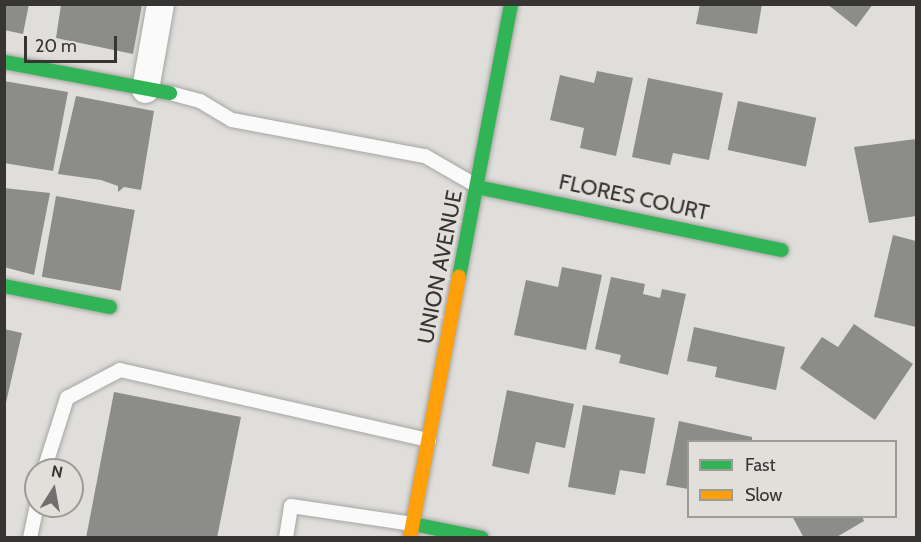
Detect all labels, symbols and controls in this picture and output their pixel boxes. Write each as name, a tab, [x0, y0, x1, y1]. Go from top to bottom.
scale bar	[27, 24, 120, 62]
text: 20 m	[35, 35, 77, 57]
street label: FLORES COURT	[556, 168, 712, 226]
street label: UNION AVENUE	[412, 188, 468, 346]
legend	[687, 440, 897, 518]
text: Fast	[745, 454, 776, 476]
north arrow	[24, 458, 84, 518]
text: N	[50, 461, 65, 482]
text: Slow	[745, 484, 782, 506]

